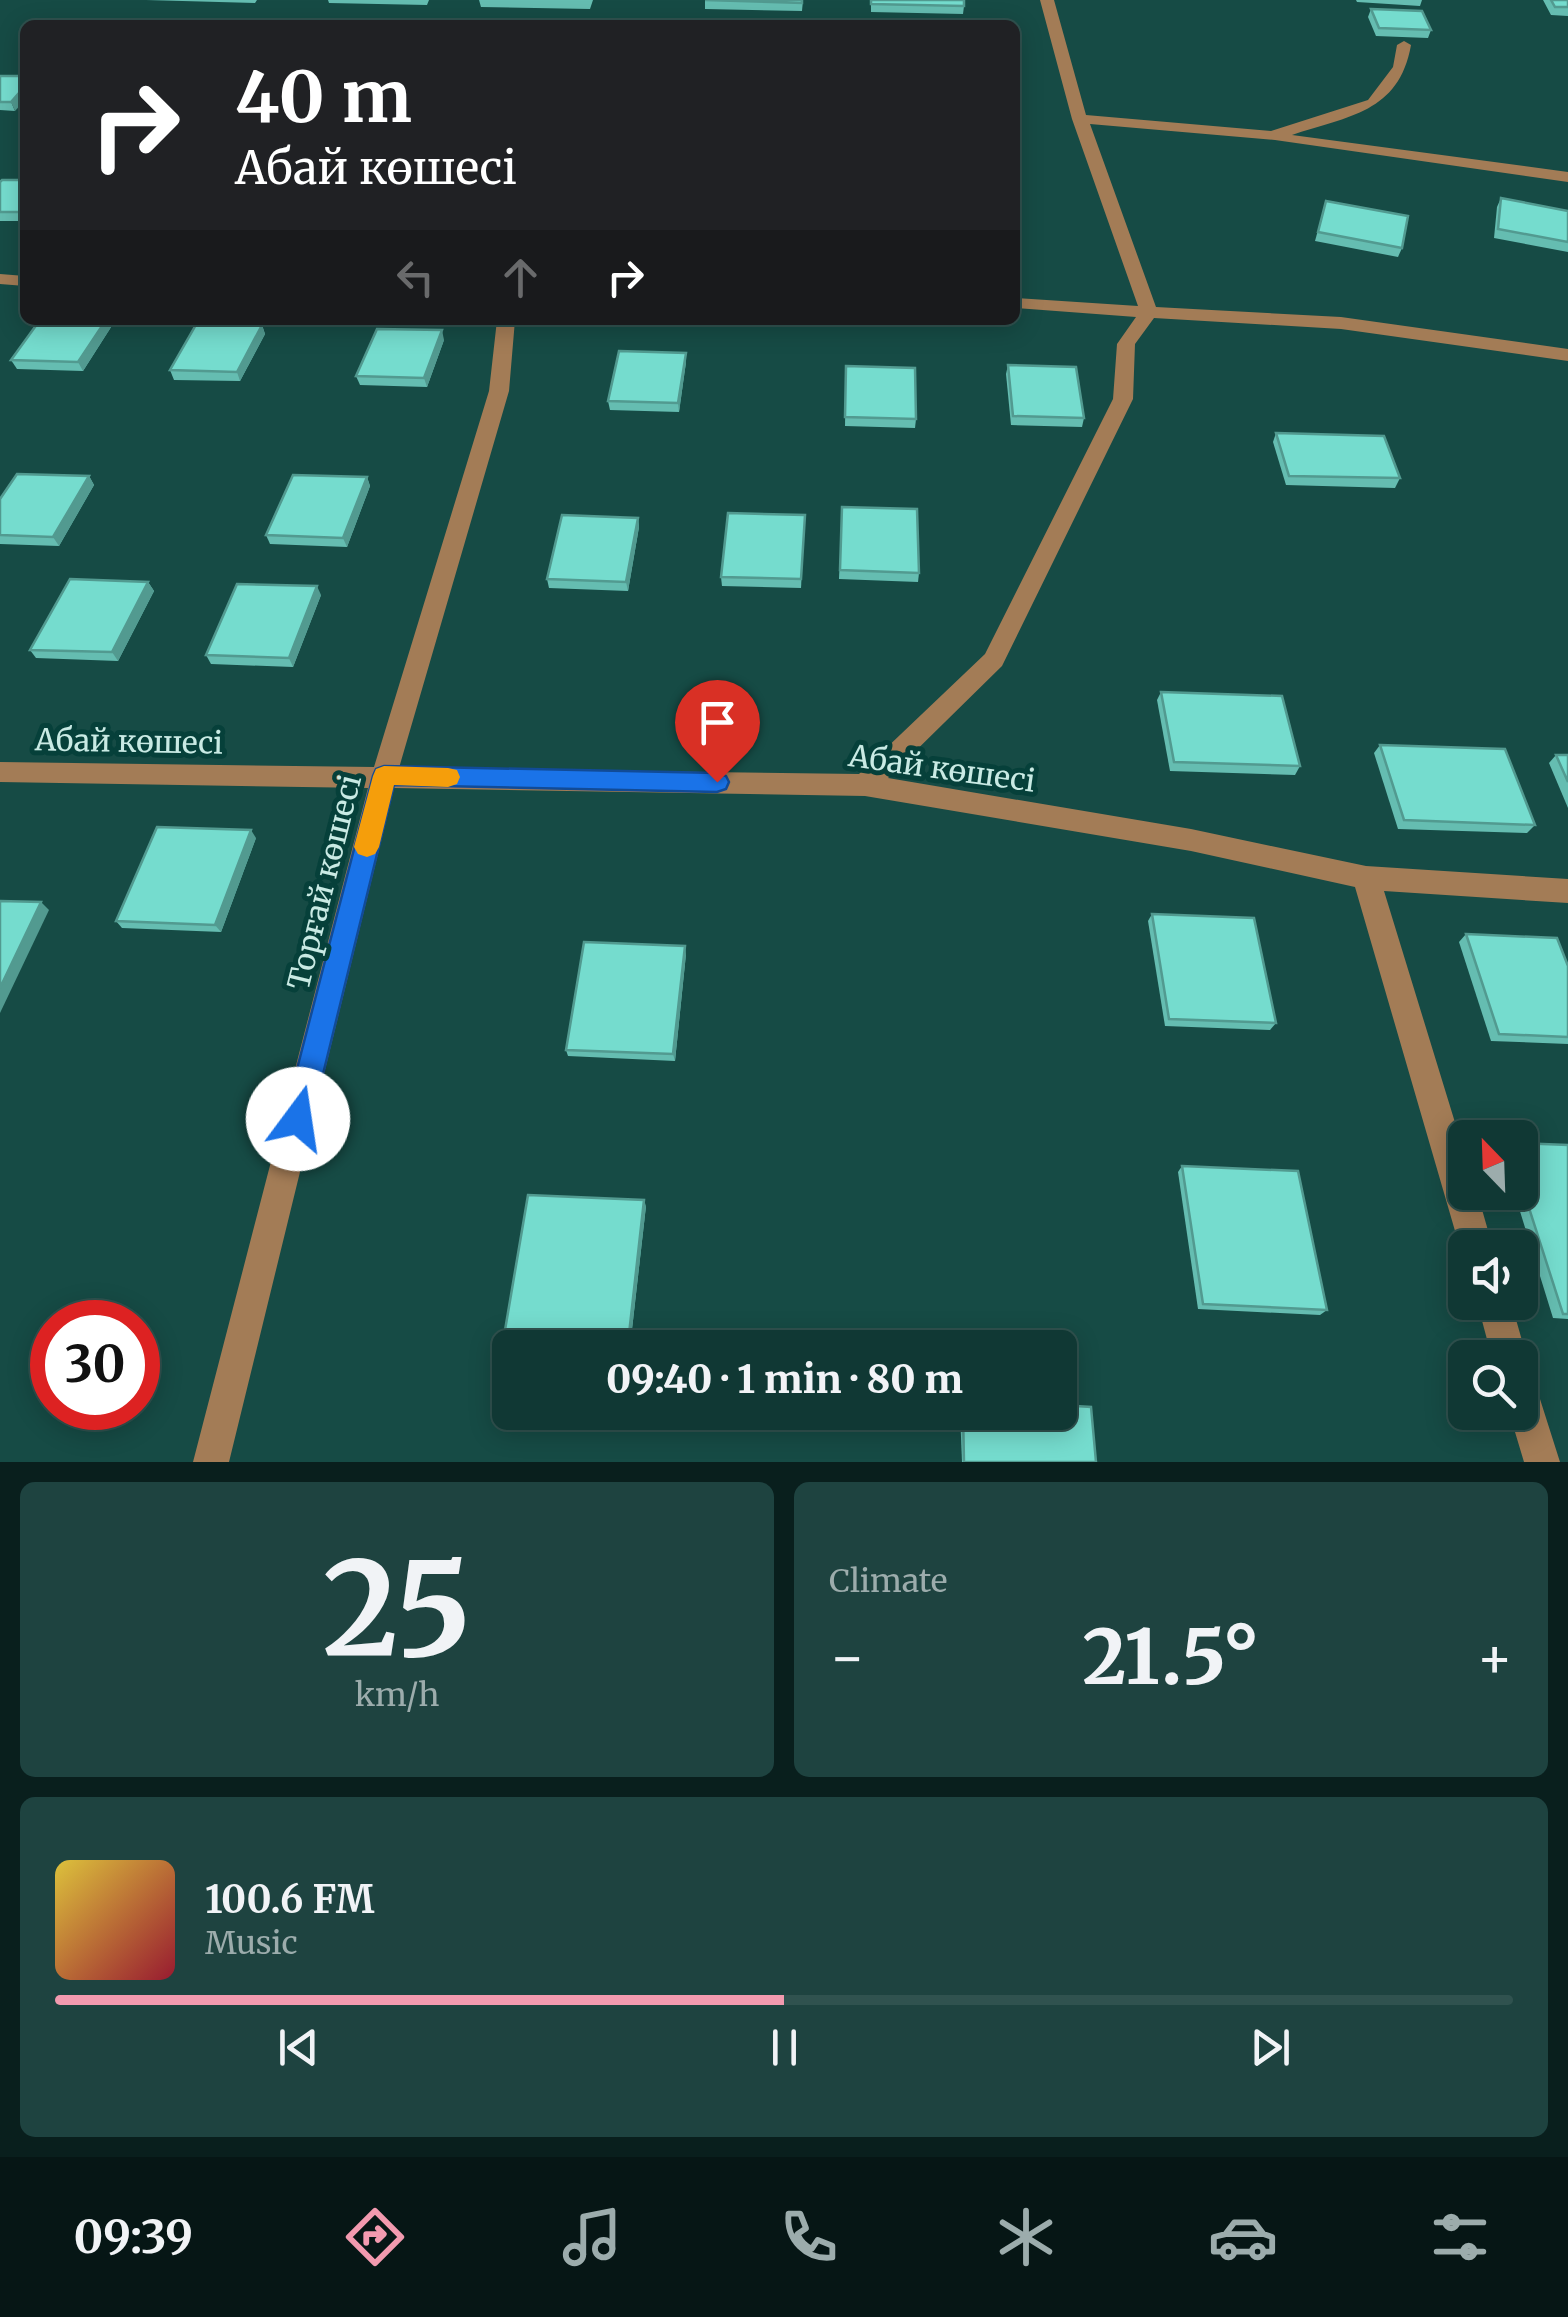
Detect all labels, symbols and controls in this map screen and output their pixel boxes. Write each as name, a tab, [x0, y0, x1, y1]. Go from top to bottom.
text: 40 m	[235, 53, 412, 141]
icon: right	[70, 60, 200, 190]
text: Абай көшесі	[235, 140, 517, 196]
icon: left	[388, 250, 443, 305]
icon: ahead	[493, 250, 548, 305]
icon: right	[598, 250, 653, 305]
pin	[675, 680, 760, 783]
icon: arrive	[690, 695, 745, 750]
street label: Абай көшесі	[34, 720, 223, 762]
street label: Абай көшесі	[845, 736, 1038, 800]
street label: Торғай көшесі	[279, 771, 369, 993]
position arrow	[246, 1067, 350, 1171]
north arrow	[1448, 1120, 1538, 1210]
map controls	[1448, 1120, 1538, 1430]
button: sound	[1448, 1230, 1538, 1320]
speed limit sign: 30	[30, 1300, 160, 1430]
button: search	[1448, 1340, 1538, 1430]
text: 09:40 · 1 min · 80 m	[606, 1356, 963, 1403]
text: 25	[322, 1528, 472, 1691]
text: Climate	[829, 1561, 947, 1601]
text: 21.5°	[1082, 1610, 1260, 1704]
text: −	[829, 1623, 866, 1692]
text: +	[1476, 1623, 1513, 1692]
text: km/h	[355, 1675, 439, 1715]
text: 100.6 FM	[205, 1876, 374, 1923]
text: Music	[205, 1923, 298, 1963]
icon: previous	[271, 2020, 326, 2075]
icon: pause	[757, 2020, 812, 2075]
icon: next	[1243, 2020, 1298, 2075]
icon: directions	[340, 2202, 410, 2272]
icon: music	[557, 2202, 627, 2272]
icon: phone	[774, 2202, 844, 2272]
icon: climate	[991, 2202, 1061, 2272]
icon: car	[1208, 2202, 1278, 2272]
icon: filters	[1425, 2202, 1495, 2272]
text: 09:39	[73, 2209, 193, 2265]

